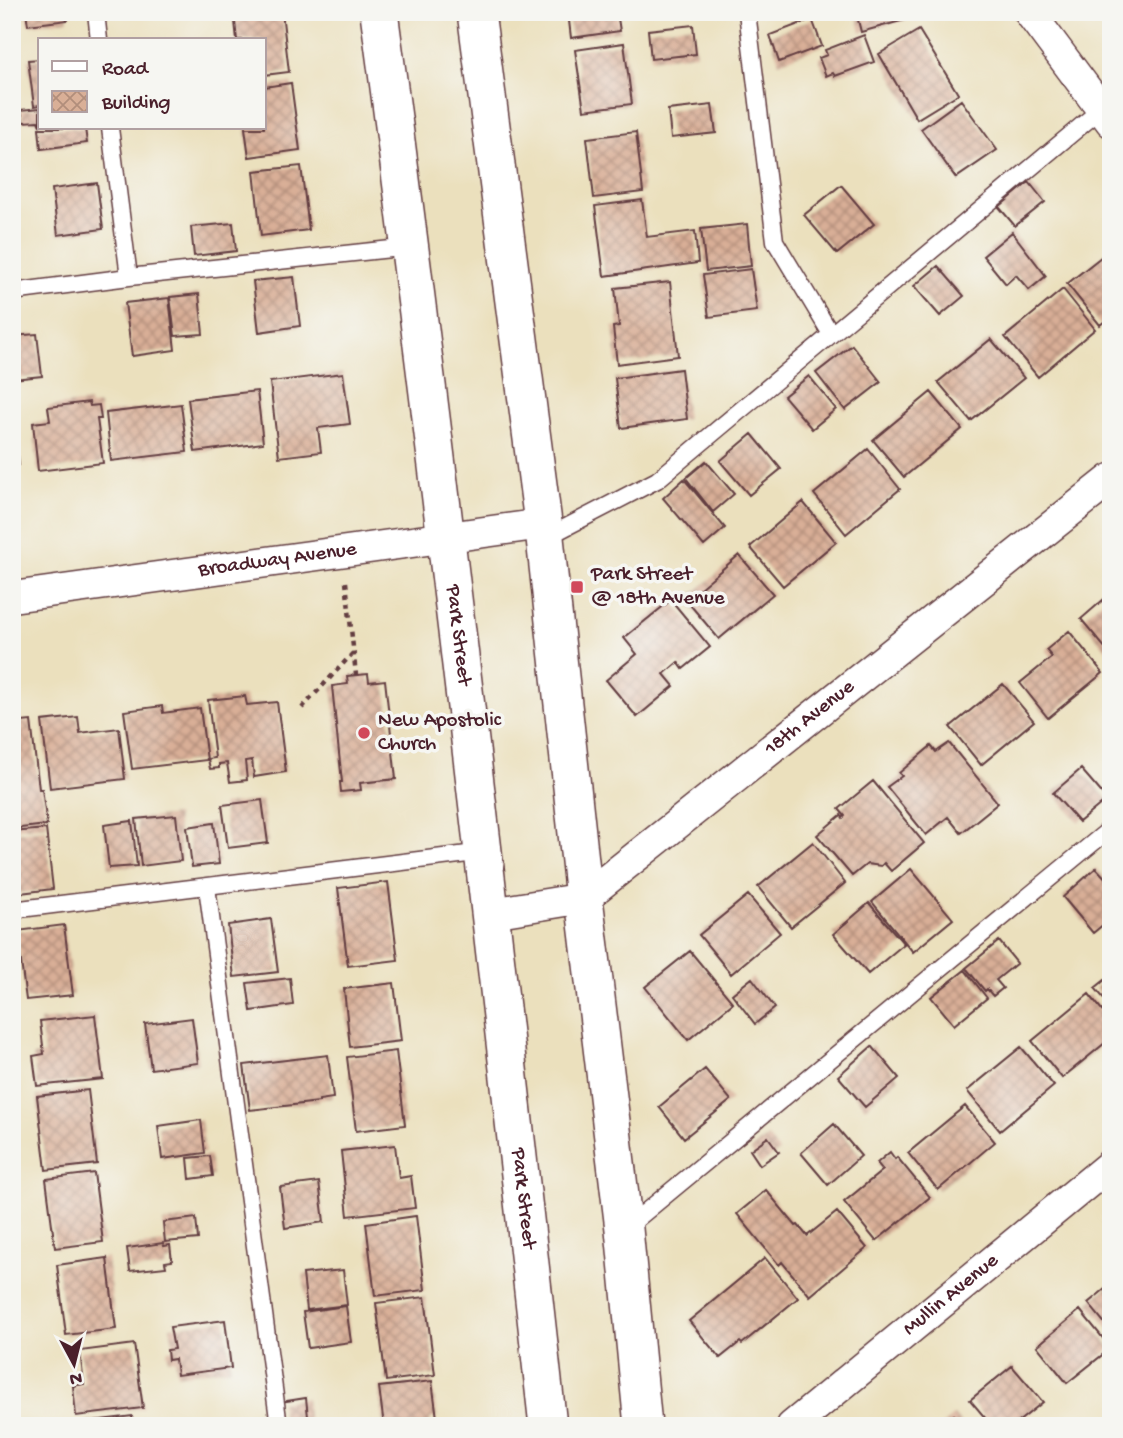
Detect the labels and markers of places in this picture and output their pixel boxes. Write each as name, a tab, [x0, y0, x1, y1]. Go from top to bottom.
place label: Park Street @ 18th Avenue	[590, 563, 726, 612]
marker: Park Street @ 18th Avenue	[569, 579, 585, 595]
place label: New Apostolic Church	[378, 709, 502, 758]
marker: New Apostolic Church	[356, 725, 372, 741]

